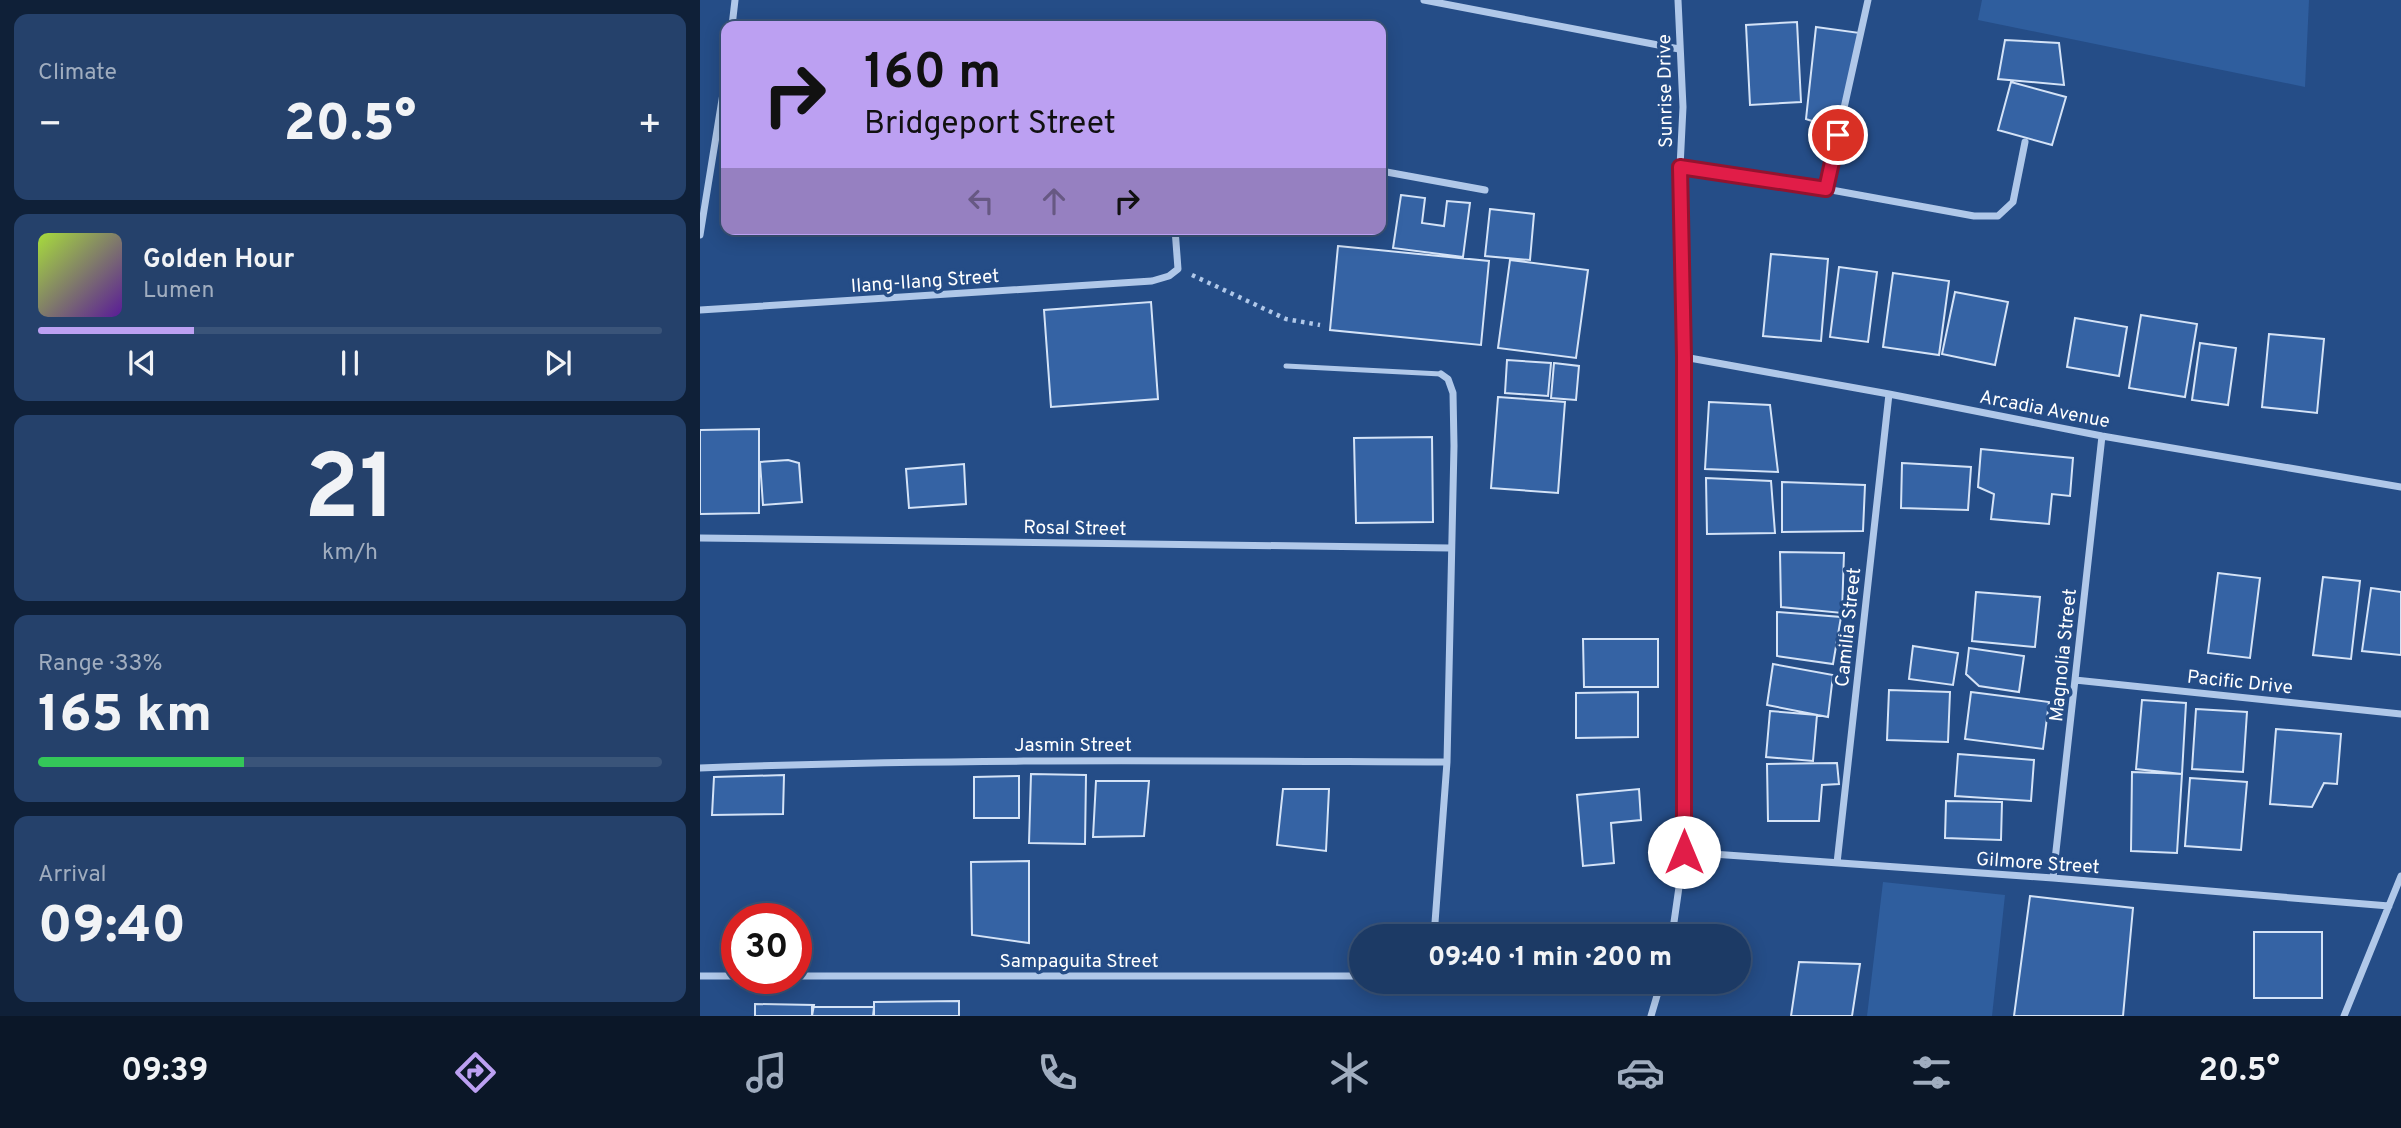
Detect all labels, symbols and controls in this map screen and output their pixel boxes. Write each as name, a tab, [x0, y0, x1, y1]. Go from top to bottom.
street label: Sunrise Drive	[1653, 34, 1679, 148]
text: 160 m	[864, 44, 1001, 106]
icon: right	[749, 49, 840, 140]
text: Climate	[38, 59, 117, 88]
text: 20.5°	[284, 93, 416, 159]
text: −	[38, 102, 63, 151]
text: +	[637, 102, 662, 151]
text: Bridgeport Street	[864, 105, 1116, 145]
pin	[1808, 105, 1868, 165]
icon: arrive	[1819, 116, 1857, 154]
icon: left	[962, 182, 1000, 220]
icon: ahead	[1035, 182, 1073, 220]
icon: right	[1108, 182, 1146, 220]
text: Golden Hour	[143, 244, 294, 277]
street label: Ilang-Ilang Street	[850, 265, 1000, 299]
text: Lumen	[143, 277, 214, 306]
icon: previous	[123, 344, 161, 382]
icon: pause	[331, 344, 369, 382]
icon: next	[539, 344, 577, 382]
street label: Arcadia Avenue	[1977, 386, 2112, 434]
text: 21	[304, 436, 396, 551]
street label: Rosal Street	[1023, 516, 1127, 542]
text: km/h	[322, 539, 378, 568]
street label: Camilia Street	[1831, 566, 1867, 688]
street label: Magnolia Street	[2045, 587, 2083, 723]
text: Range · 33%	[38, 650, 162, 679]
street label: Pacific Drive	[2186, 665, 2294, 700]
text: 165 km	[38, 684, 212, 750]
street label: Jasmin Street	[1014, 734, 1132, 758]
position arrow	[1647, 815, 1721, 889]
street label: Gilmore Street	[1975, 848, 2100, 880]
text: Arrival	[38, 861, 107, 890]
text: 09:40	[38, 895, 186, 961]
speed limit sign: 30	[721, 903, 812, 994]
text: 09:40 · 1 min · 200 m	[1428, 942, 1672, 975]
street label: Sampaguita Street	[999, 950, 1159, 974]
icon: directions	[451, 1048, 500, 1097]
icon: music	[742, 1048, 791, 1097]
icon: phone	[1033, 1048, 1082, 1097]
icon: climate	[1325, 1048, 1374, 1097]
icon: car	[1616, 1048, 1665, 1097]
icon: filters	[1907, 1048, 1956, 1097]
text: 09:39	[121, 1052, 208, 1092]
text: 20.5°	[2199, 1052, 2280, 1092]

